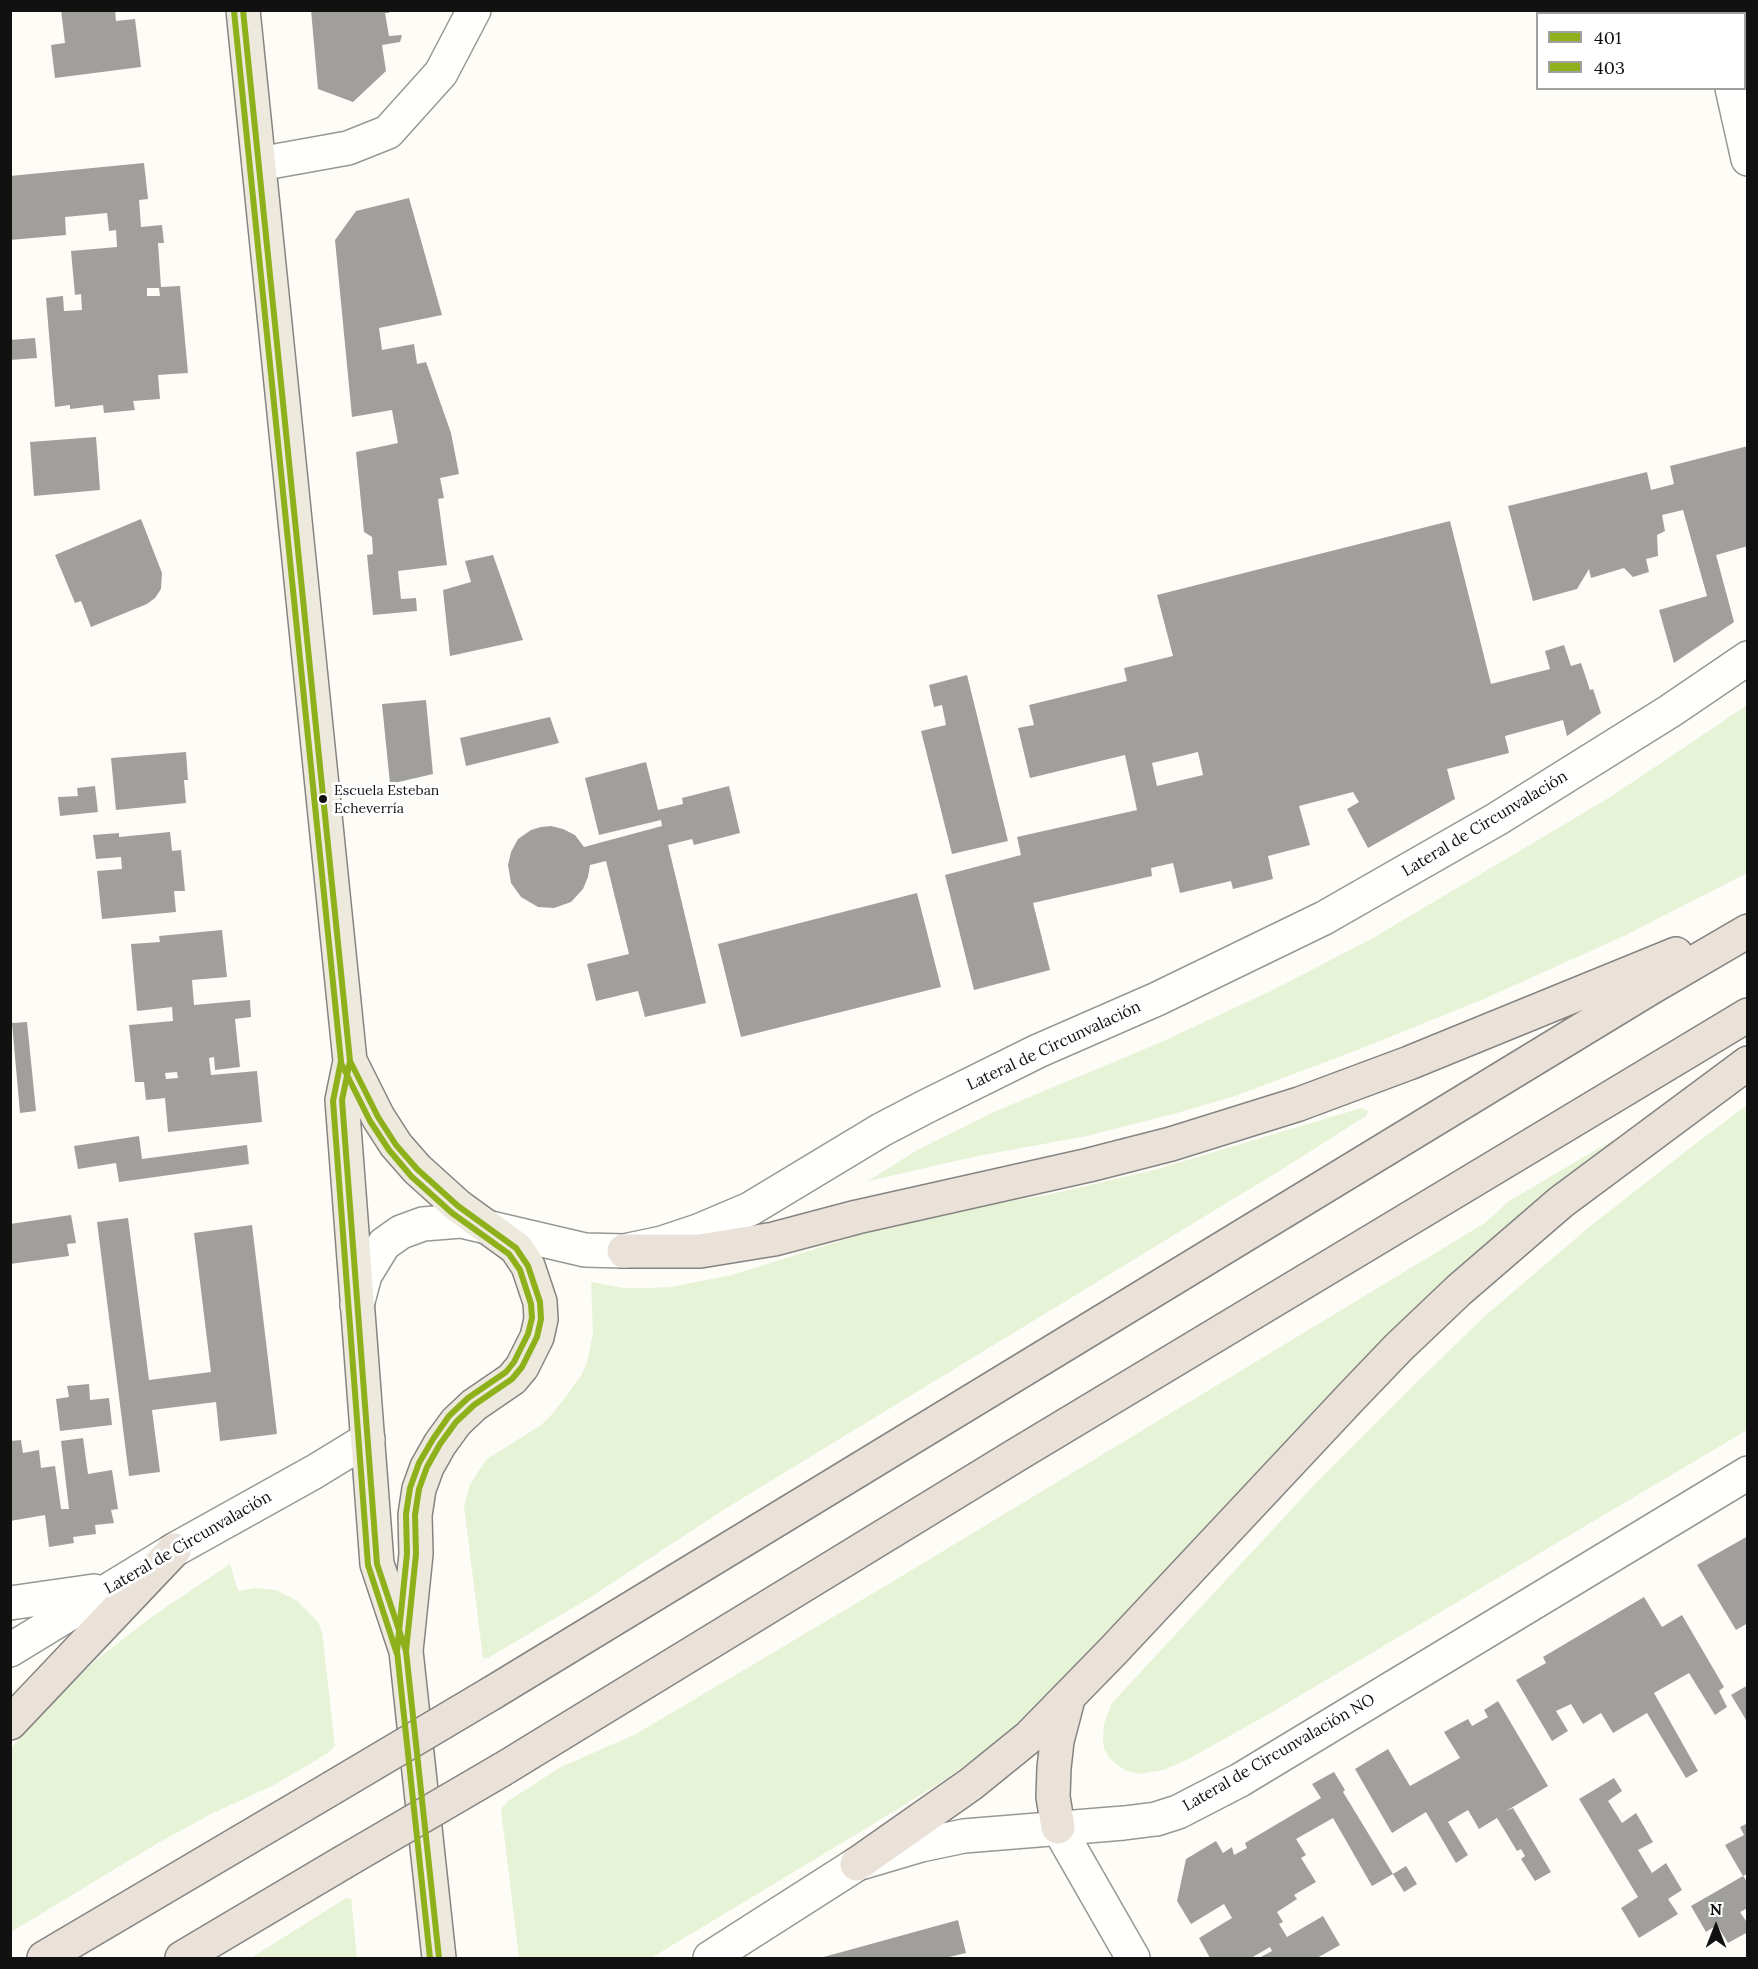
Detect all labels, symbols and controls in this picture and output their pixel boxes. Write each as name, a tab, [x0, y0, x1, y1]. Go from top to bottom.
legend	[1536, 12, 1746, 90]
text: 401	[1594, 26, 1622, 49]
text: 403	[1594, 56, 1625, 79]
street label: Lateral de Circunvalación	[1399, 767, 1571, 881]
place label: Escuela Esteban Echeverría	[334, 783, 439, 816]
marker: Escuela Esteban Echeverría	[317, 793, 329, 805]
street label: Lateral de Circunvalación	[964, 997, 1144, 1095]
street label: Lateral de Circunvalación	[101, 1487, 275, 1599]
street label: Lateral de Circunvalación NO	[1180, 1690, 1378, 1816]
north arrow	[1686, 1897, 1746, 1957]
text: N	[1710, 1899, 1722, 1919]

